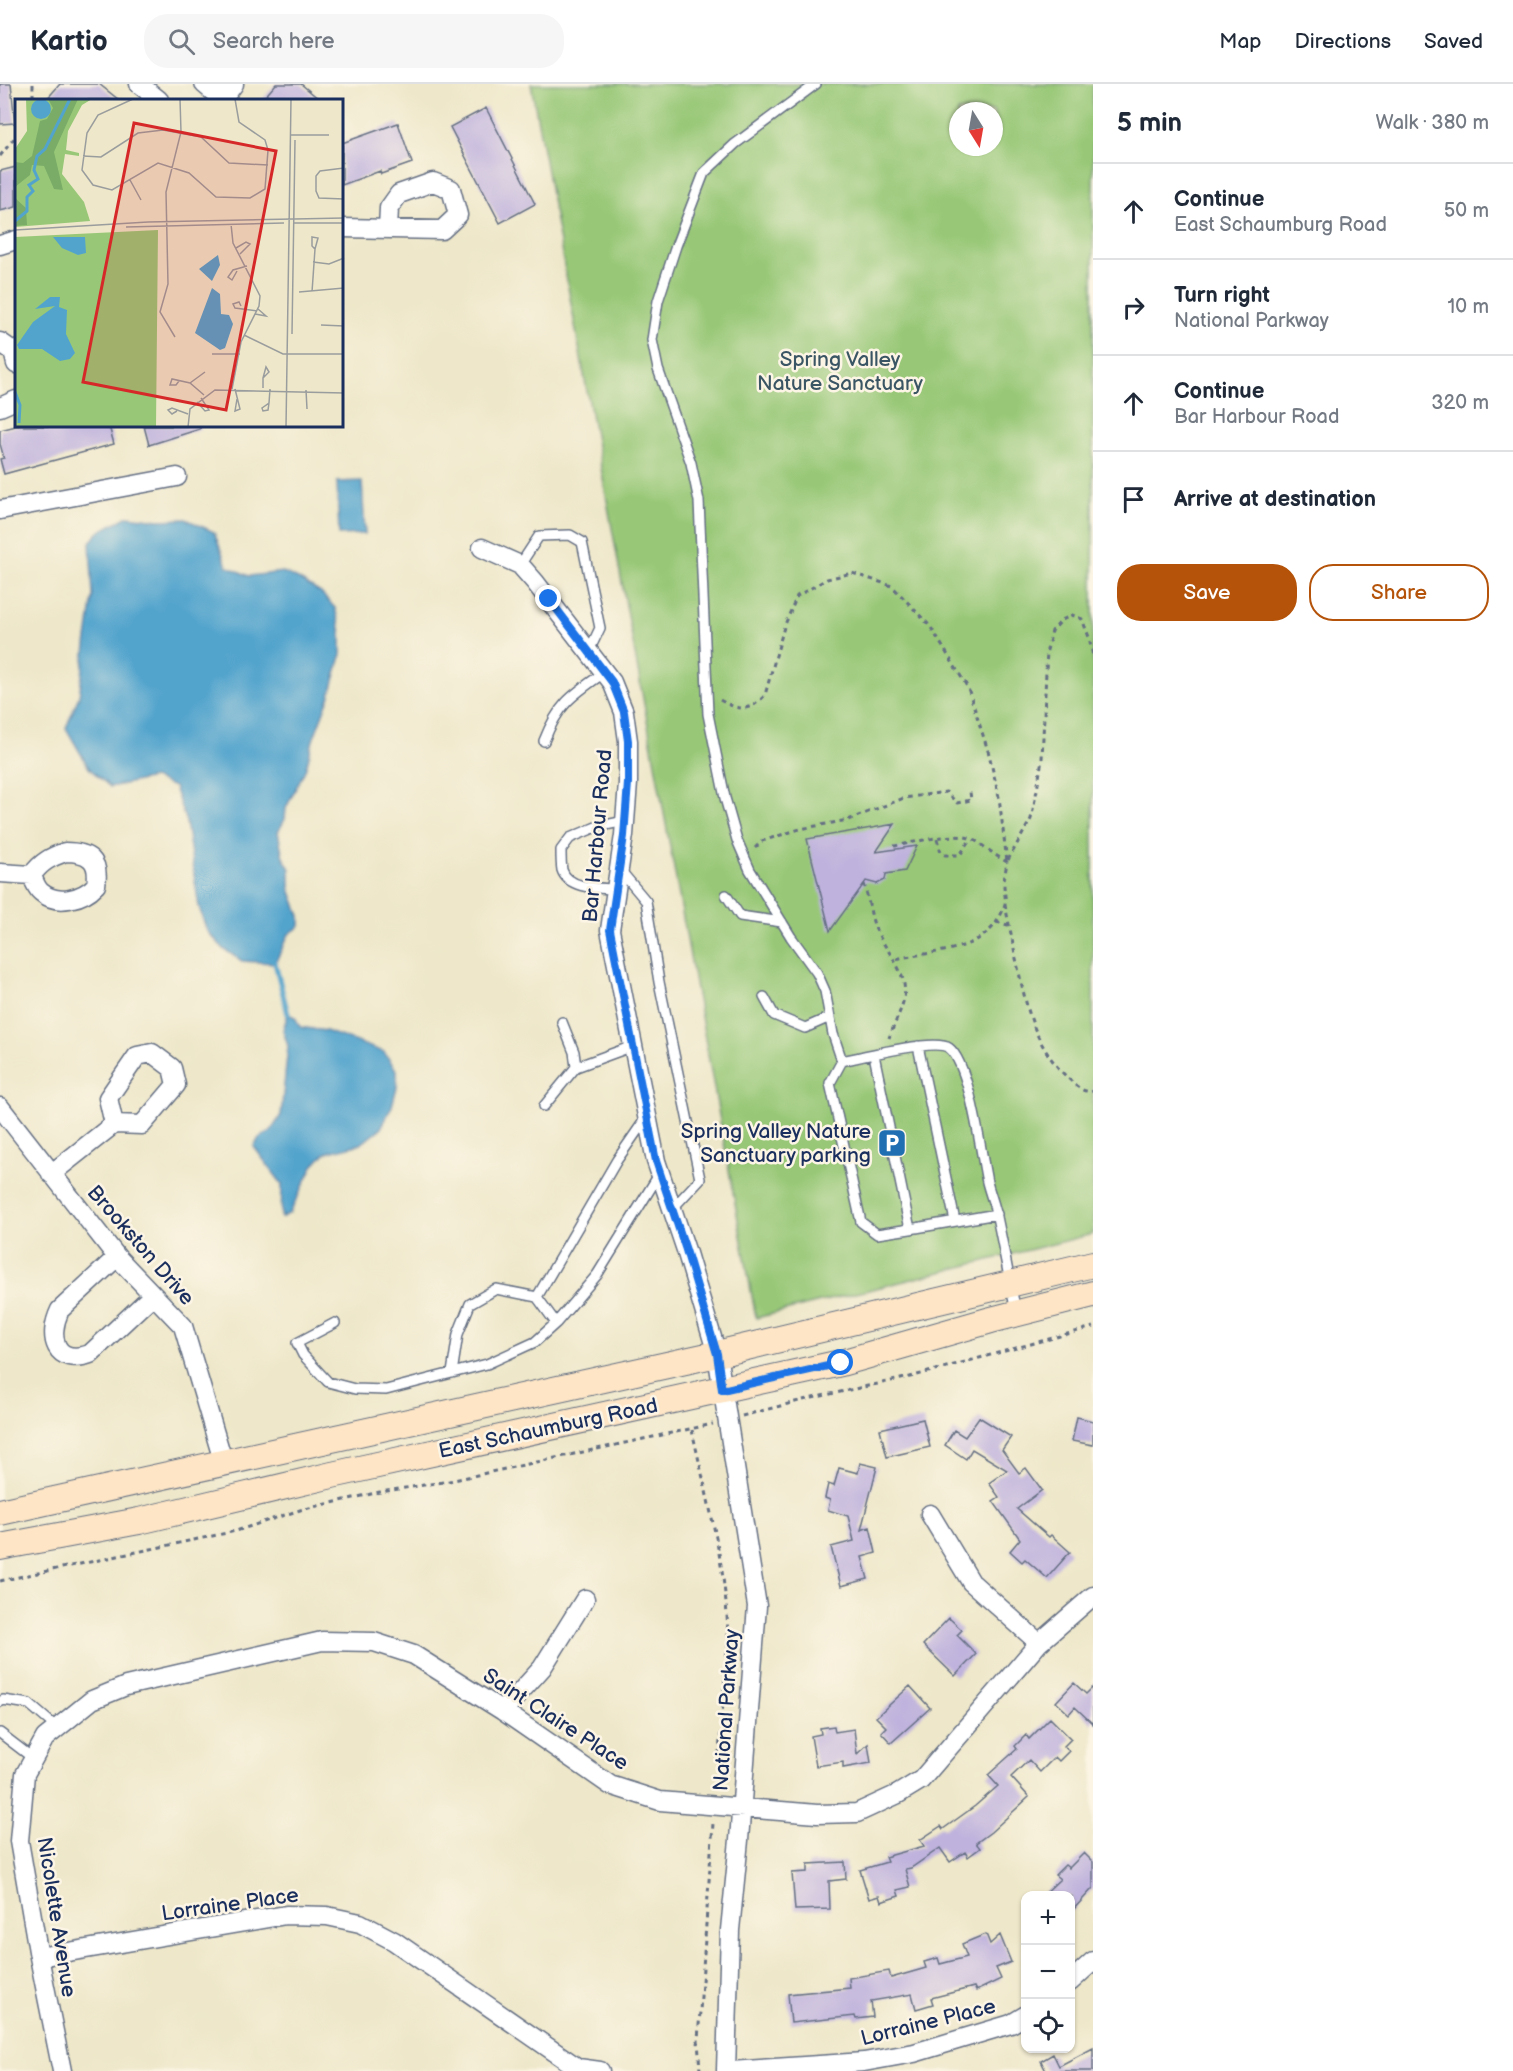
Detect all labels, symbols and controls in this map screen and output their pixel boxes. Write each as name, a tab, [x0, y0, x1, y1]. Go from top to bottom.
search box	[144, 14, 564, 68]
text: Kartio	[30, 25, 108, 58]
icon: search	[165, 25, 198, 58]
text: Search here	[213, 28, 335, 55]
text: Map	[1219, 29, 1262, 54]
text: Directions	[1295, 29, 1391, 54]
text: Saved	[1424, 29, 1483, 54]
inset map	[15, 99, 344, 428]
north arrow	[949, 102, 1003, 156]
text: 5 min	[1117, 108, 1182, 139]
text: Walk · 380 m	[1376, 111, 1489, 135]
text: Continue	[1174, 186, 1264, 213]
icon: ahead	[1117, 195, 1150, 228]
text: 50 m	[1444, 199, 1489, 223]
text: East Schaumburg Road	[1174, 213, 1387, 237]
text: Turn right	[1174, 282, 1270, 309]
icon: right	[1117, 291, 1150, 324]
text: 10 m	[1448, 295, 1489, 319]
text: National Parkway	[1174, 309, 1329, 333]
park label: Spring Valley Nature Sanctuary	[757, 347, 924, 396]
text: Continue	[1174, 378, 1264, 405]
icon: ahead	[1117, 387, 1150, 420]
text: 320 m	[1431, 391, 1489, 415]
text: Bar Harbour Road	[1174, 405, 1339, 429]
icon: arrive	[1117, 483, 1150, 516]
text: Arrive at destination	[1174, 486, 1376, 513]
button: Save	[1117, 564, 1297, 621]
button: Share	[1309, 564, 1489, 621]
route end	[535, 585, 561, 611]
street label: Bar Harbour Road	[577, 748, 618, 924]
place label: Spring Valley Nature Sanctuary parking	[681, 1119, 871, 1168]
parking icon: Spring Valley Nature Sanctuary parking	[876, 1127, 908, 1159]
street label: Brookston Drive	[82, 1180, 199, 1310]
route start	[827, 1349, 853, 1375]
street label: East Schaumburg Road	[436, 1393, 660, 1464]
street label: National Parkway	[708, 1628, 745, 1792]
street label: Saint Claire Place	[478, 1663, 633, 1776]
street label: Nicolette Avenue	[32, 1835, 81, 1999]
street label: Lorraine Place	[160, 1883, 300, 1926]
map controls	[1021, 1891, 1075, 2053]
button: +	[1021, 1891, 1075, 1945]
button: −	[1021, 1945, 1075, 1999]
street label: Lorraine Place	[858, 1994, 998, 2051]
button: locate	[1021, 1999, 1075, 2053]

